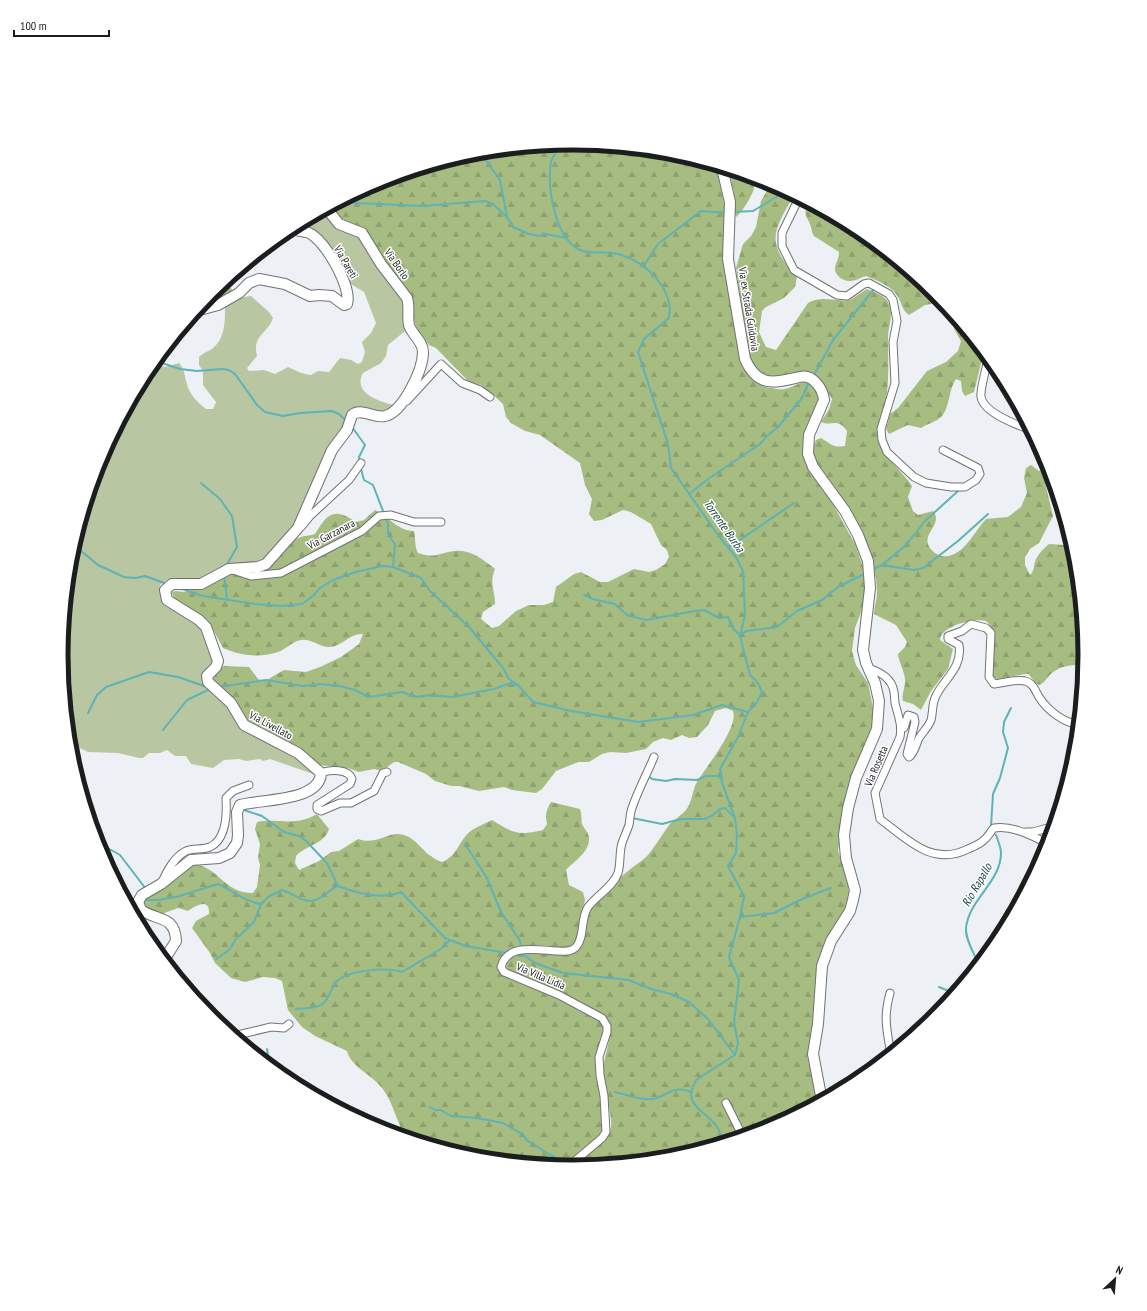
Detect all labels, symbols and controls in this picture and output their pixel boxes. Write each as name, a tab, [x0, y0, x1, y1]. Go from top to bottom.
scale bar	[14, 12, 109, 38]
text: 100 m	[20, 18, 47, 33]
street label: Via Pareti	[330, 242, 361, 281]
street label: Via Borlo	[381, 245, 413, 282]
street label: Via ex Strada Guidovia	[735, 265, 763, 352]
water label: Torrente Burba	[701, 496, 749, 556]
street label: Via Garzanara	[304, 516, 357, 553]
street label: Via Livellato	[246, 707, 295, 742]
street label: Via Rosetta	[861, 744, 891, 789]
water label: Rio Rapallo	[958, 860, 995, 909]
street label: Via Villa Lidia	[514, 959, 568, 993]
north arrow	[1095, 1259, 1135, 1299]
text: N	[1114, 1262, 1125, 1278]

